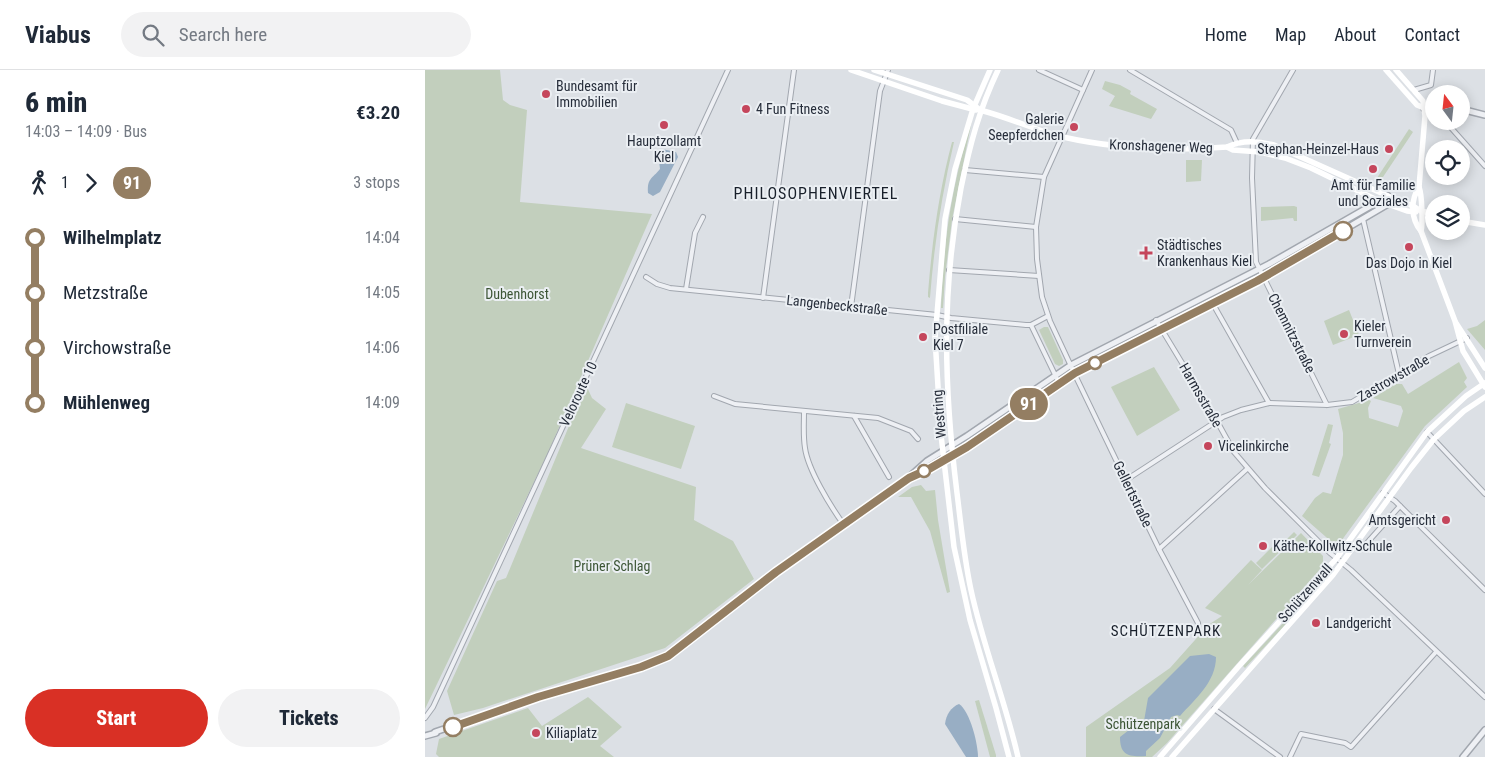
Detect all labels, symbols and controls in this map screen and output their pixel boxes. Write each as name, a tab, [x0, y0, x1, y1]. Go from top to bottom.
search box	[121, 12, 471, 57]
text: Viabus	[25, 21, 91, 49]
icon: search	[139, 21, 167, 49]
text: Search here	[179, 23, 267, 46]
text: Home	[1205, 24, 1247, 45]
text: Map	[1275, 24, 1306, 45]
text: About	[1334, 24, 1376, 45]
text: Contact	[1404, 24, 1460, 45]
place label: Bundesamt für Immobilien	[556, 78, 637, 110]
north arrow	[1425, 85, 1470, 130]
map controls	[1425, 85, 1470, 240]
text: 6 min	[25, 86, 87, 119]
marker: Bundesamt für Immobilien	[540, 88, 552, 100]
text: €3.20	[356, 101, 400, 124]
place label: 4 Fun Fitness	[756, 101, 830, 117]
marker: 4 Fun Fitness	[740, 103, 752, 115]
place label: Galerie Seepferdchen	[988, 111, 1064, 143]
marker: Hauptzollamt Kiel	[658, 119, 670, 131]
marker: Galerie Seepferdchen	[1068, 121, 1080, 133]
text: 14:03 – 14:09 · Bus	[25, 122, 147, 141]
place label: Hauptzollamt Kiel	[627, 133, 701, 165]
street label: Kronshagener Weg	[1109, 136, 1213, 156]
button: locate	[1425, 140, 1470, 185]
place label: Stephan-Heinzel-Haus	[1257, 141, 1379, 157]
marker: Stephan-Heinzel-Haus	[1383, 143, 1395, 155]
marker: Amt für Familie und Soziales	[1367, 163, 1379, 175]
icon: walk	[25, 169, 53, 197]
icon: forward	[77, 169, 105, 197]
text: 91	[123, 172, 141, 193]
text: 1	[61, 173, 69, 192]
text: 3 stops	[353, 173, 400, 192]
place label: Amt für Familie und Soziales	[1331, 177, 1416, 209]
district label: PHILOSOPHENVIERTEL	[734, 184, 898, 203]
button: layers	[1425, 195, 1470, 240]
unlabelled marker	[1333, 221, 1353, 241]
text: Wilhelmplatz	[63, 226, 162, 249]
text: 14:04	[365, 228, 400, 247]
place label: Städtisches Krankenhaus Kiel	[1157, 237, 1252, 269]
marker: Das Dojo in Kiel	[1403, 241, 1415, 253]
marker: Städtisches Krankenhaus Kiel	[1139, 246, 1153, 260]
place label: Das Dojo in Kiel	[1366, 255, 1452, 271]
text: Metzstraße	[63, 281, 148, 304]
text: 14:05	[365, 283, 400, 302]
park label: Dubenhorst	[485, 286, 549, 302]
street label: Chemnitzstraße	[1265, 291, 1319, 376]
street label: Langenbeckstraße	[786, 292, 889, 318]
place label: Kieler Turnverein	[1354, 318, 1412, 350]
place label: Postfiliale Kiel 7	[933, 321, 988, 353]
marker: Kieler Turnverein	[1338, 328, 1350, 340]
marker: Postfiliale Kiel 7	[917, 331, 929, 343]
text: Virchowstraße	[63, 336, 171, 359]
text: 14:06	[365, 338, 400, 357]
street label: Zastrowstraße	[1354, 351, 1432, 405]
unlabelled marker	[1088, 356, 1102, 370]
street label: Veloroute 10	[556, 359, 600, 429]
street label: Harmsstraße	[1176, 360, 1226, 430]
line badge: 91	[1007, 388, 1051, 420]
street label: Westring	[929, 389, 949, 439]
text: Mühlenweg	[63, 391, 150, 414]
text: 14:09	[365, 393, 400, 412]
text: 91	[1020, 393, 1038, 414]
place label: Vicelinkirche	[1218, 438, 1289, 454]
marker: Vicelinkirche	[1202, 440, 1214, 452]
street label: Gellertstraße	[1110, 458, 1156, 530]
unlabelled marker	[917, 464, 931, 478]
place label: Amtsgericht	[1369, 512, 1436, 528]
marker: Amtsgericht	[1440, 514, 1452, 526]
place label: Käthe-Kollwitz-Schule	[1273, 538, 1393, 554]
marker: Käthe-Kollwitz-Schule	[1257, 540, 1269, 552]
park label: Prüner Schlag	[574, 558, 650, 574]
street label: Schützenwall	[1275, 561, 1335, 625]
place label: Landgericht	[1326, 615, 1391, 631]
marker: Landgericht	[1310, 617, 1322, 629]
district label: SCHÜTZENPARK	[1111, 622, 1221, 640]
button: Start	[25, 689, 208, 747]
button: Tickets	[218, 689, 400, 747]
park label: Schützenpark	[1106, 716, 1181, 732]
unlabelled marker	[443, 717, 463, 737]
place label: Kiliaplatz	[546, 725, 597, 741]
marker: Kiliaplatz	[530, 727, 542, 739]

